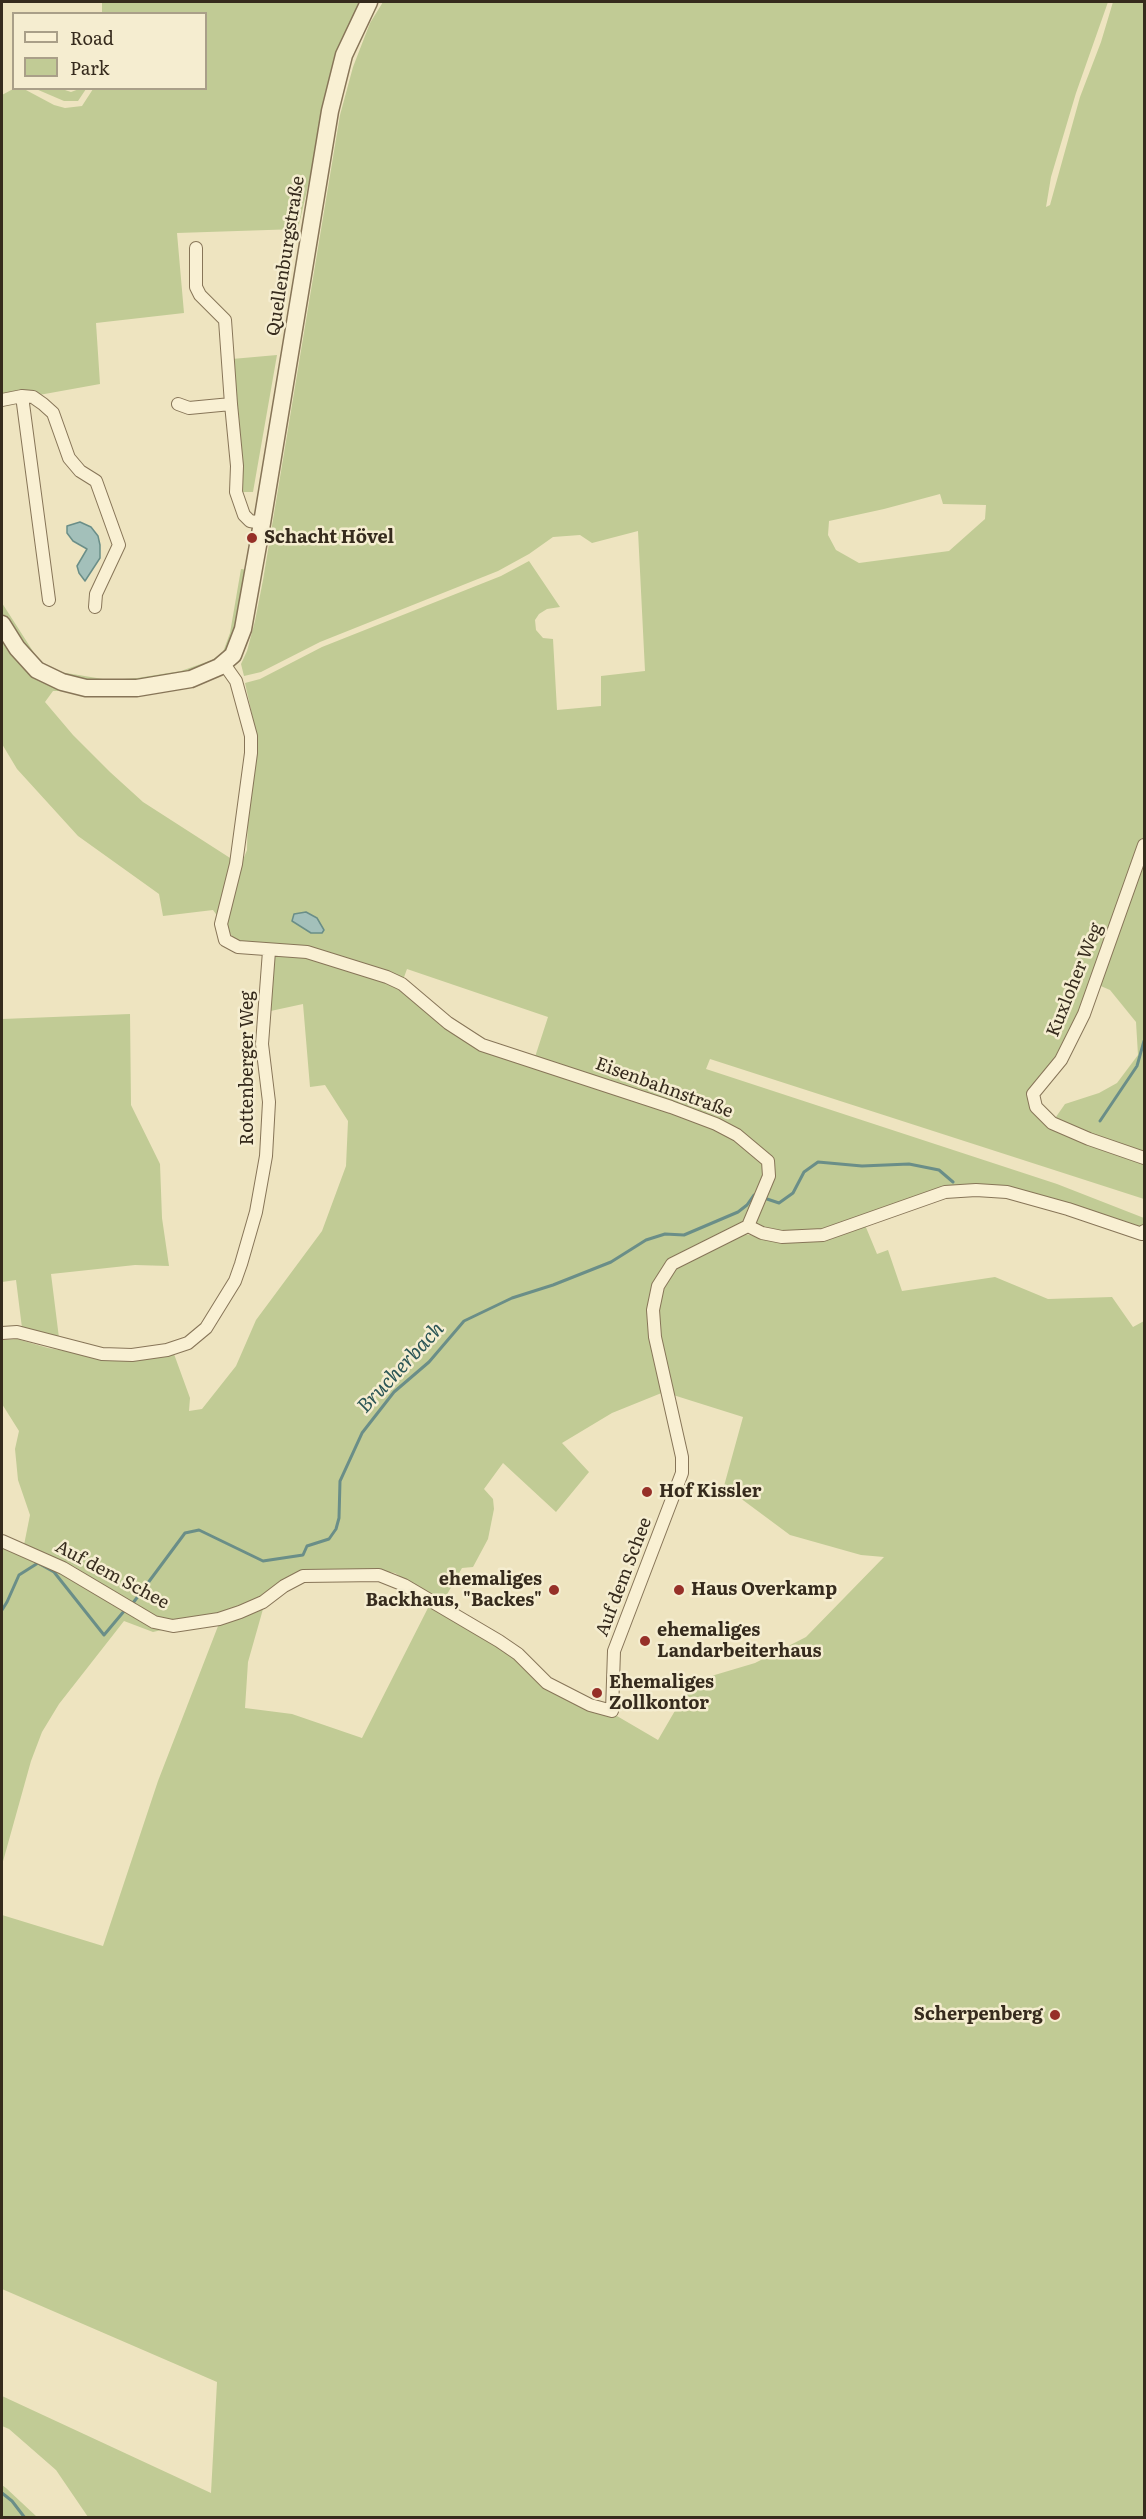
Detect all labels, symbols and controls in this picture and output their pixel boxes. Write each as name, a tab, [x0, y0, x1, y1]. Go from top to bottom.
legend	[12, 12, 207, 90]
text: Road	[70, 24, 114, 51]
text: Park	[70, 54, 109, 81]
street label: Quellenburgstraße	[263, 174, 309, 338]
place label: Schacht Hövel	[264, 527, 394, 549]
marker: Schacht Hövel	[245, 531, 259, 545]
street label: Kuxloher Weg	[1042, 920, 1108, 1040]
street label: Rottenberger Weg	[237, 991, 259, 1145]
street label: Eisenbahnstraße	[592, 1053, 736, 1123]
water label: Brucherbach	[353, 1317, 449, 1419]
place label: Hof Kissler	[659, 1481, 761, 1503]
marker: Hof Kissler	[640, 1485, 654, 1499]
street label: Auf dem Schee	[591, 1514, 657, 1640]
street label: Auf dem Schee	[51, 1536, 173, 1614]
place label: ehemaliges Backhaus, "Backes"	[365, 1569, 542, 1612]
place label: Haus Overkamp	[691, 1579, 837, 1601]
marker: ehemaliges Backhaus, "Backes"	[547, 1583, 561, 1597]
marker: Haus Overkamp	[672, 1583, 686, 1597]
place label: ehemaliges Landarbeiterhaus	[657, 1620, 822, 1662]
marker: ehemaliges Landarbeiterhaus	[638, 1634, 652, 1648]
place label: Ehemaliges Zollkontor	[609, 1672, 714, 1714]
marker: Ehemaliges Zollkontor	[590, 1686, 604, 1700]
place label: Scherpenberg	[914, 2004, 1043, 2026]
marker: Scherpenberg	[1048, 2008, 1062, 2022]

